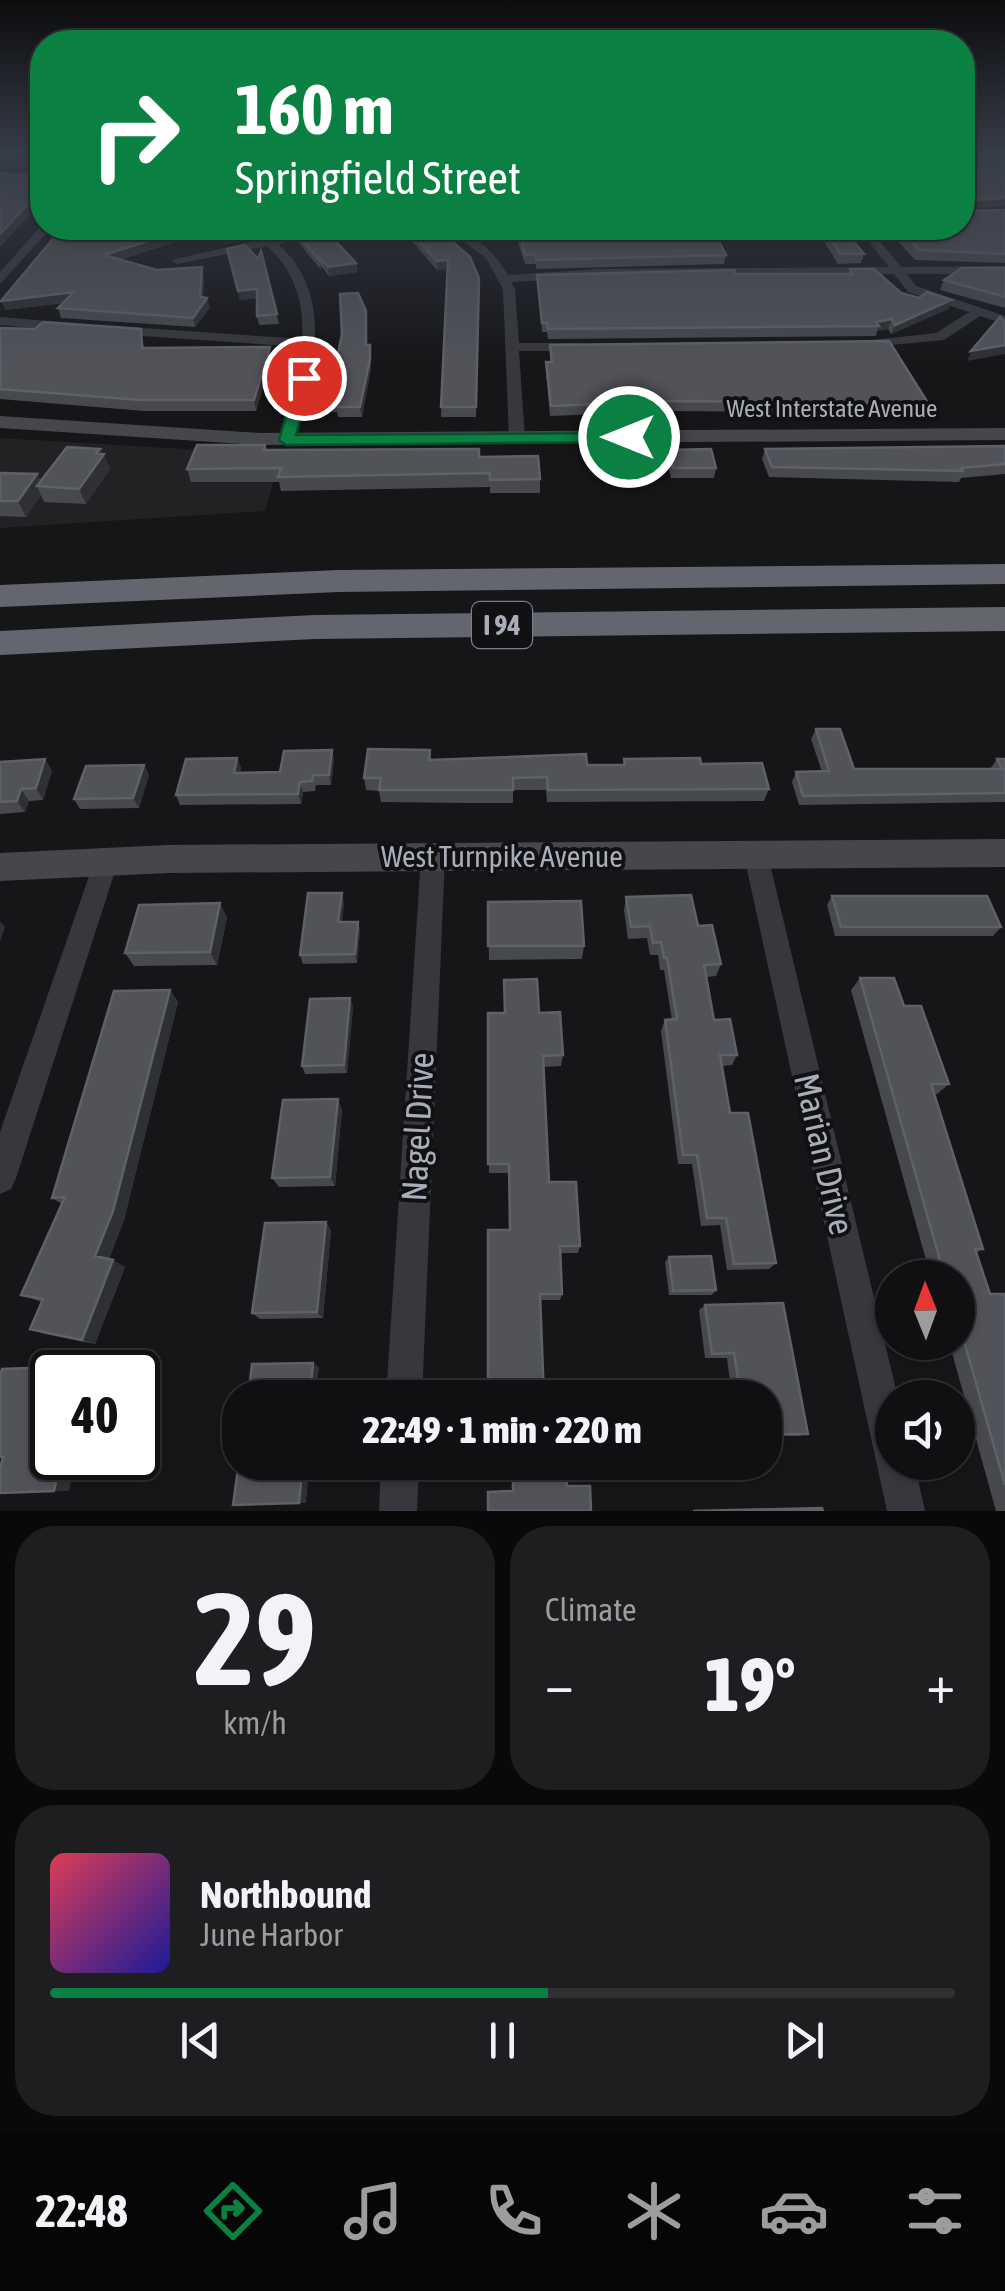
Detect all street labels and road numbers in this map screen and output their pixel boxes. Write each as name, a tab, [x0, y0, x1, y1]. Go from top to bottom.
street label: West Interstate Avenue	[727, 394, 937, 422]
road number: I 94	[472, 602, 532, 648]
street label: West Turnpike Avenue	[381, 839, 623, 873]
street label: Nagel Drive	[393, 1051, 441, 1202]
street label: Marian Drive	[787, 1069, 863, 1238]

